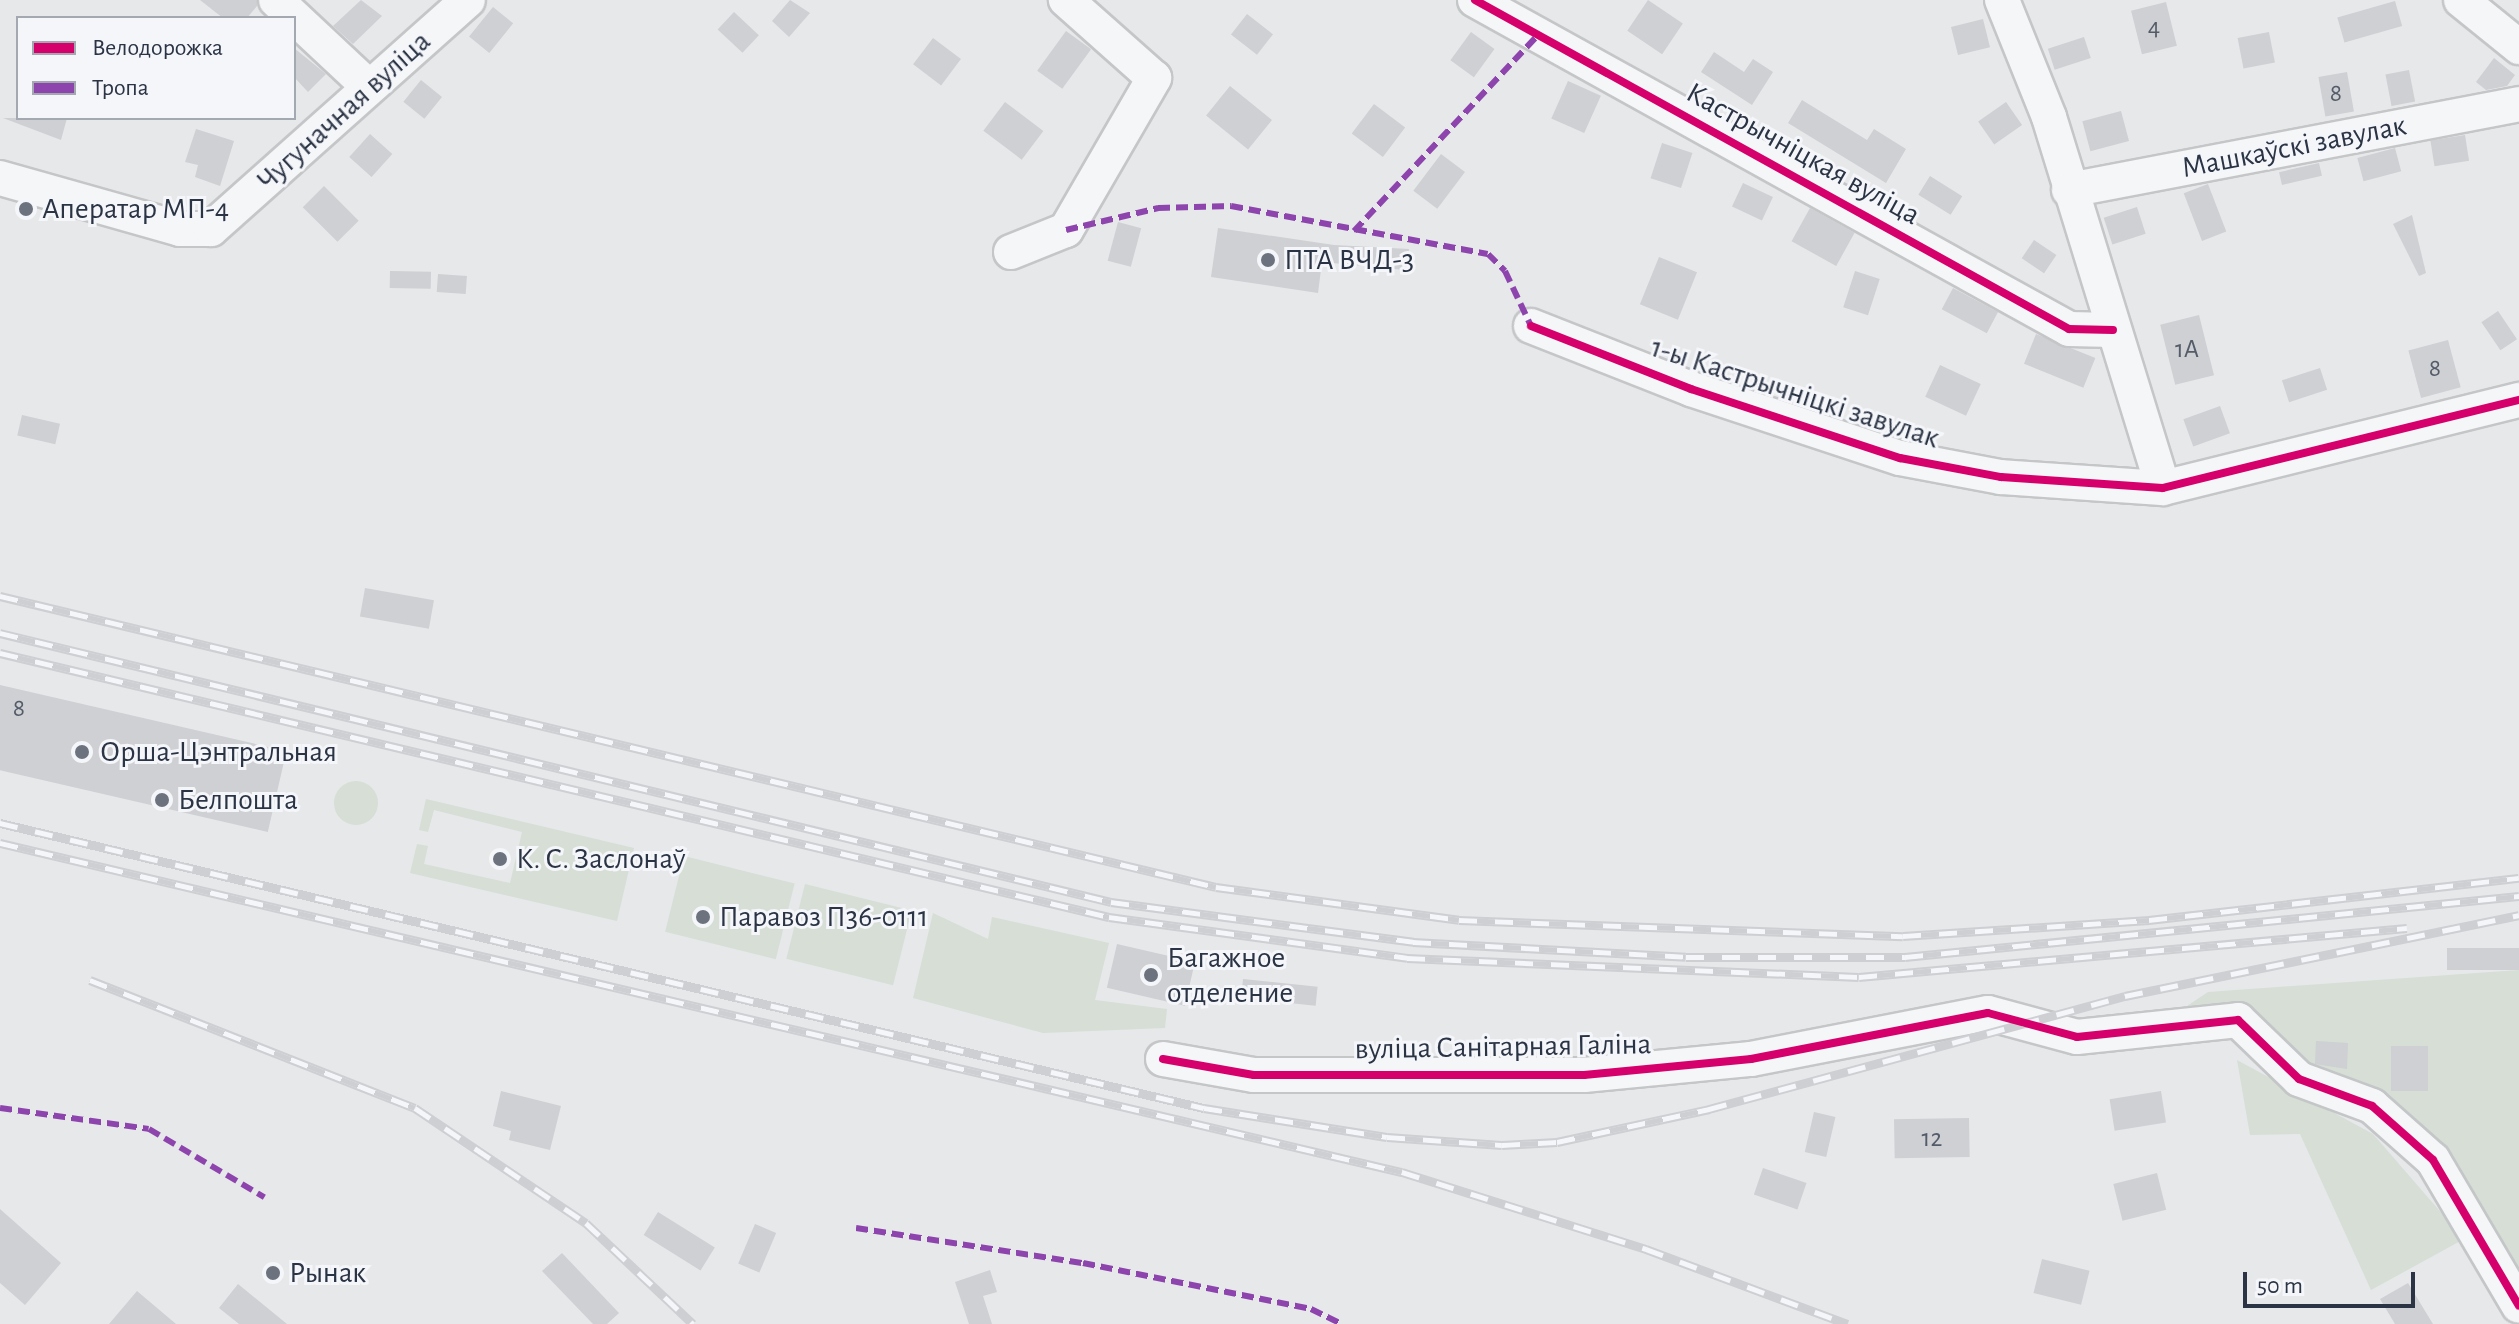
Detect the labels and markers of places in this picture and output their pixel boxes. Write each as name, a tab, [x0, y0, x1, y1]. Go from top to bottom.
place label: Аператар МП-4	[42, 191, 229, 227]
marker: Аператар МП-4	[17, 200, 35, 218]
place label: ПТА ВЧД-3	[1284, 242, 1414, 278]
marker: ПТА ВЧД-3	[1259, 251, 1277, 269]
place label: Орша-Цэнтральная	[100, 734, 337, 770]
marker: Орша-Цэнтральная	[71, 741, 93, 763]
place label: Белпошта	[178, 782, 298, 818]
marker: Белпошта	[153, 791, 171, 809]
place label: К. С. Заслонаў	[516, 841, 686, 877]
marker: К. С. Заслонаў	[491, 850, 509, 868]
place label: Паравоз П36-0111	[719, 899, 928, 935]
marker: Паравоз П36-0111	[694, 908, 712, 926]
place label: Багажное отделение	[1167, 940, 1293, 1010]
marker: Багажное отделение	[1142, 966, 1160, 984]
place label: Рынак	[289, 1255, 366, 1291]
marker: Рынак	[264, 1264, 282, 1282]

